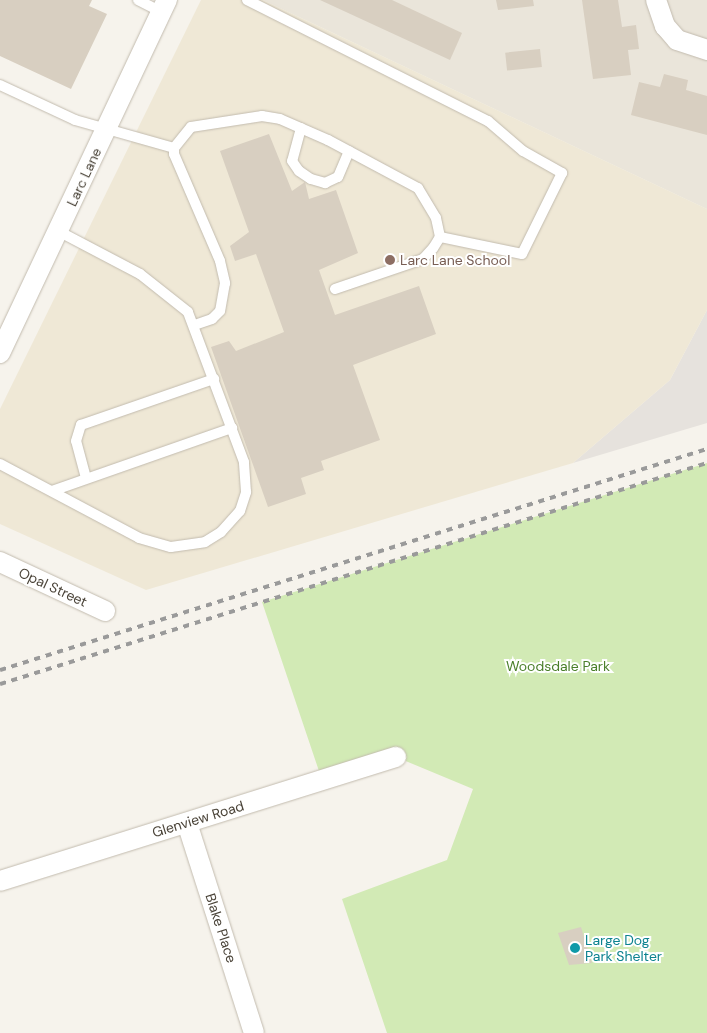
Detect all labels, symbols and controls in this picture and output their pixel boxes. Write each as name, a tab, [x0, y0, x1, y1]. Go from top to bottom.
street label: Larc Lane	[63, 145, 105, 209]
place label: Larc Lane School	[400, 252, 510, 268]
marker: Larc Lane School	[384, 254, 396, 266]
street label: Opal Street	[16, 564, 90, 610]
park label: Woodsdale Park	[506, 658, 610, 674]
street label: Glenview Road	[150, 797, 246, 841]
street label: Blake Place	[202, 891, 240, 965]
place label: Large Dog Park Shelter	[585, 932, 662, 964]
marker: Large Dog Park Shelter	[569, 942, 581, 954]

